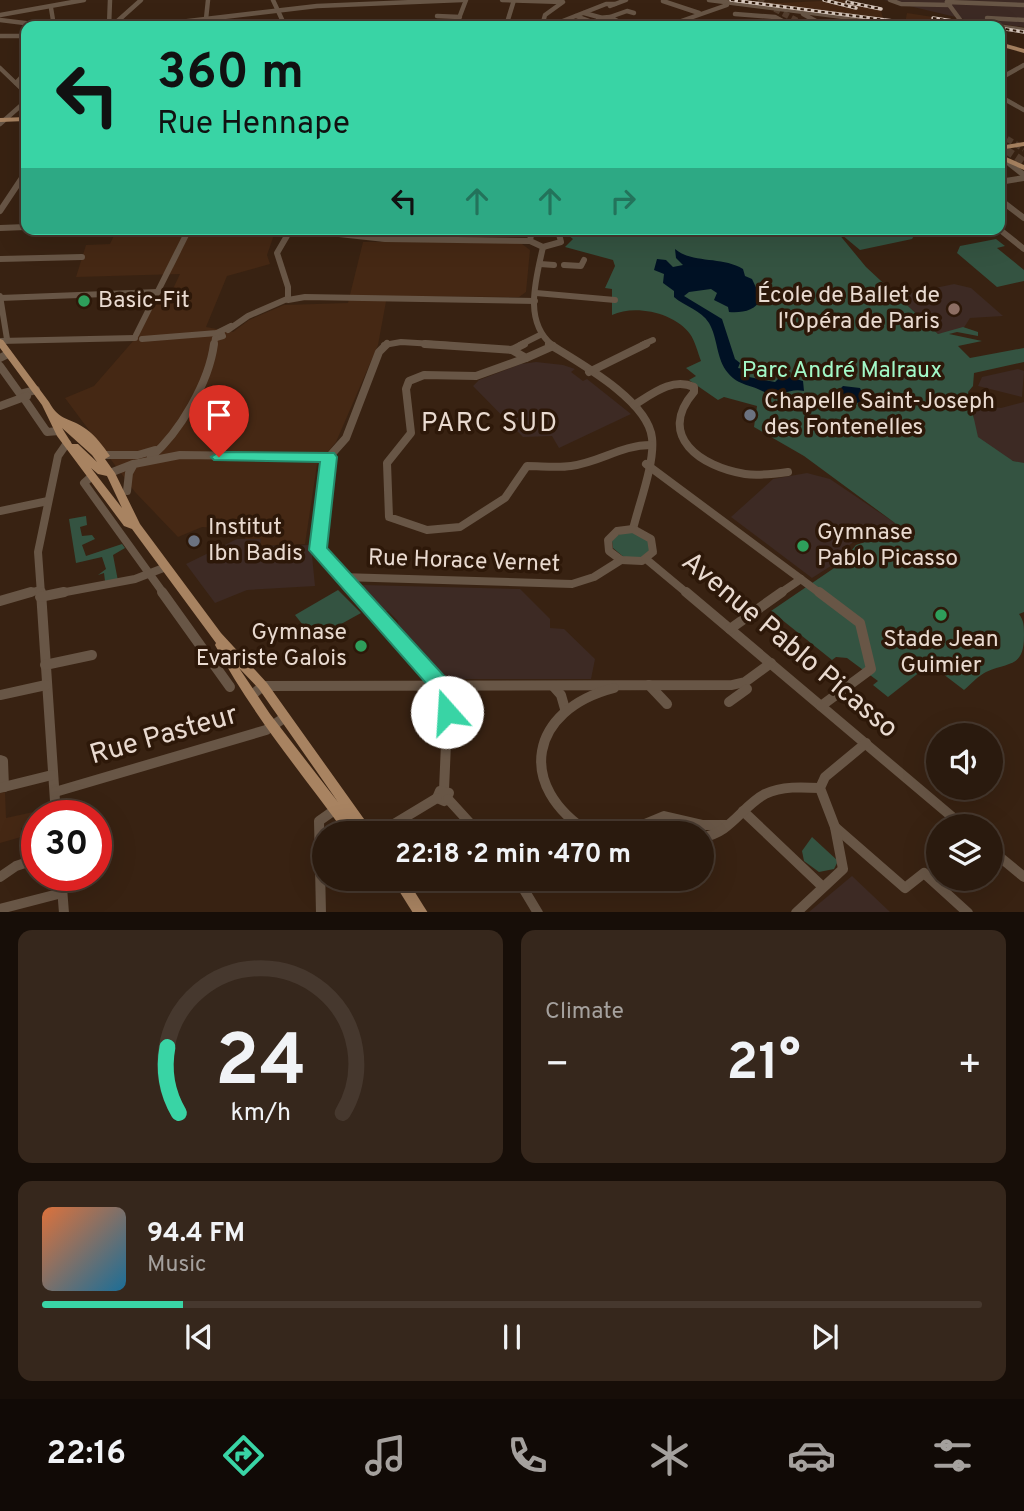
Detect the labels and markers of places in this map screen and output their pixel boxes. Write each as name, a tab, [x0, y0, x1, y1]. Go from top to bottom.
place label: École de Ballet de l'Opéra de Paris	[757, 281, 940, 337]
place label: Basic-Fit	[98, 287, 190, 316]
marker: Basic-Fit	[76, 293, 92, 309]
marker: École de Ballet de l'Opéra de Paris	[946, 301, 962, 317]
pin	[189, 385, 249, 457]
place label: Chapelle Saint-Joseph des Fontenelles	[764, 388, 995, 443]
marker: Chapelle Saint-Joseph des Fontenelles	[742, 407, 758, 423]
place label: Institut Ibn Badis	[208, 514, 303, 569]
place label: Gymnase Pablo Picasso	[817, 519, 958, 574]
marker: Institut Ibn Badis	[186, 533, 202, 549]
marker: Gymnase Pablo Picasso	[795, 538, 811, 554]
marker: Stade Jean Guimier	[933, 607, 949, 623]
place label: Gymnase Evariste Galois	[196, 619, 347, 674]
place label: Stade Jean Guimier	[883, 626, 999, 681]
marker: Gymnase Evariste Galois	[353, 638, 369, 654]

